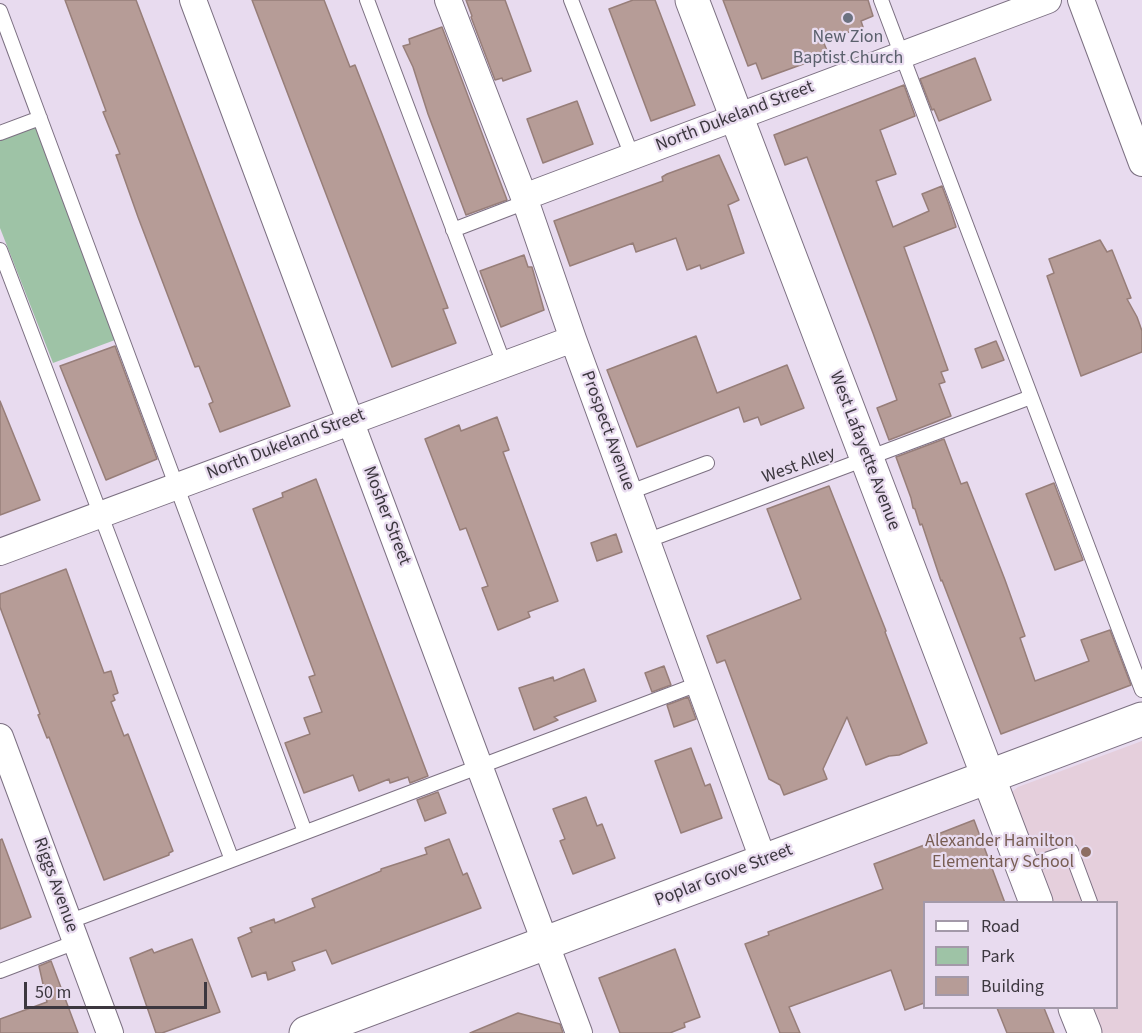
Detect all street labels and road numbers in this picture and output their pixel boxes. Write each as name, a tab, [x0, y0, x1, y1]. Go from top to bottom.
street label: North Dukeland Street	[653, 77, 817, 157]
street label: Prospect Avenue	[575, 368, 639, 494]
street label: West Lafayette Avenue	[824, 369, 904, 533]
street label: North Dukeland Street	[204, 405, 368, 485]
street label: West Alley	[759, 443, 839, 489]
street label: Mosher Street	[357, 464, 415, 568]
street label: Riggs Avenue	[28, 835, 82, 935]
street label: Poplar Grove Street	[652, 840, 796, 912]

